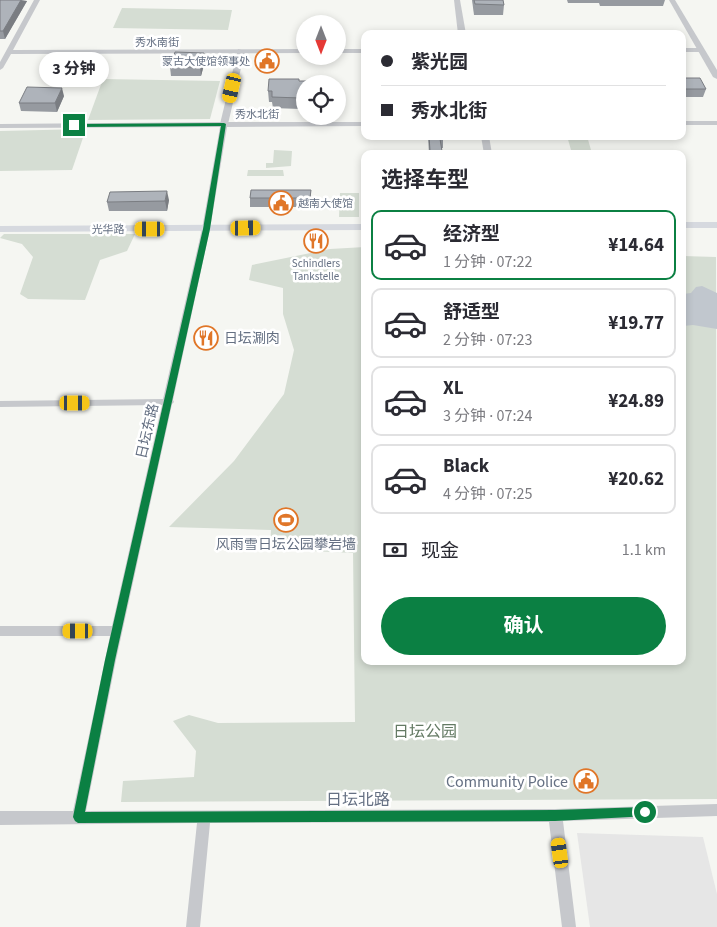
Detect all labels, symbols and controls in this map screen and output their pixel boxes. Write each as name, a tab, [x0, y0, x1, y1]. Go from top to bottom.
north arrow	[296, 15, 346, 65]
map controls	[296, 15, 346, 125]
street label: 秀水南街	[135, 35, 179, 50]
public building icon: 蒙古大使馆领事处	[254, 48, 280, 74]
text: 紫光园	[411, 49, 468, 76]
callout: 3 分钟	[39, 52, 109, 88]
place label: 蒙古大使馆领事处	[162, 54, 250, 69]
text: 3 分钟	[52, 58, 96, 80]
car	[221, 72, 242, 104]
button: locate	[296, 75, 346, 125]
text: 秀水北街	[411, 98, 487, 125]
street label: 秀水北街	[235, 107, 279, 122]
route end	[63, 114, 85, 136]
text: 选择车型	[381, 164, 469, 196]
public building icon: 越南大使馆	[268, 190, 294, 216]
place label: 越南大使馆	[298, 196, 353, 211]
car	[230, 220, 261, 236]
text: 经济型	[443, 221, 500, 248]
street label: 光华路	[92, 222, 125, 237]
car	[135, 222, 165, 237]
icon: car	[383, 223, 428, 268]
restaurant icon: Schindlers Tankstelle	[303, 228, 329, 254]
text: ¥14.64	[608, 232, 664, 259]
text: 1 分钟 · 07:22	[443, 251, 532, 273]
place label: Schindlers Tankstelle	[292, 256, 341, 284]
text: 舒适型	[443, 299, 500, 326]
icon: car	[383, 301, 428, 346]
text: ¥19.77	[608, 310, 664, 337]
restaurant icon: 日坛涮肉	[193, 325, 219, 351]
place label: 日坛涮肉	[224, 329, 280, 349]
text: 2 分钟 · 07:23	[443, 329, 532, 351]
text: XL	[443, 375, 464, 402]
icon: car	[383, 379, 428, 424]
text: ¥24.89	[608, 388, 664, 415]
car	[60, 396, 90, 411]
street label: 日坛东路	[132, 402, 164, 461]
text: 3 分钟 · 07:24	[443, 405, 532, 427]
text: Black	[443, 453, 489, 480]
icon: car	[383, 457, 428, 502]
text: ¥20.62	[608, 466, 664, 493]
text: 4 分钟 · 07:25	[443, 483, 532, 505]
sports icon: 风雨雪日坛公园攀岩墙	[273, 507, 299, 533]
place label: 风雨雪日坛公园攀岩墙	[216, 535, 356, 555]
icon: cash	[381, 536, 409, 564]
text: 现金	[421, 538, 459, 565]
text: 1.1 km	[622, 539, 666, 561]
button: 确认	[381, 597, 666, 655]
car	[63, 624, 93, 639]
park label: 日坛公园	[393, 721, 457, 743]
public building icon: Community Police	[573, 768, 599, 794]
place label: Community Police	[446, 771, 568, 793]
street label: 日坛北路	[326, 789, 390, 811]
route start	[634, 801, 656, 823]
car	[550, 837, 569, 869]

